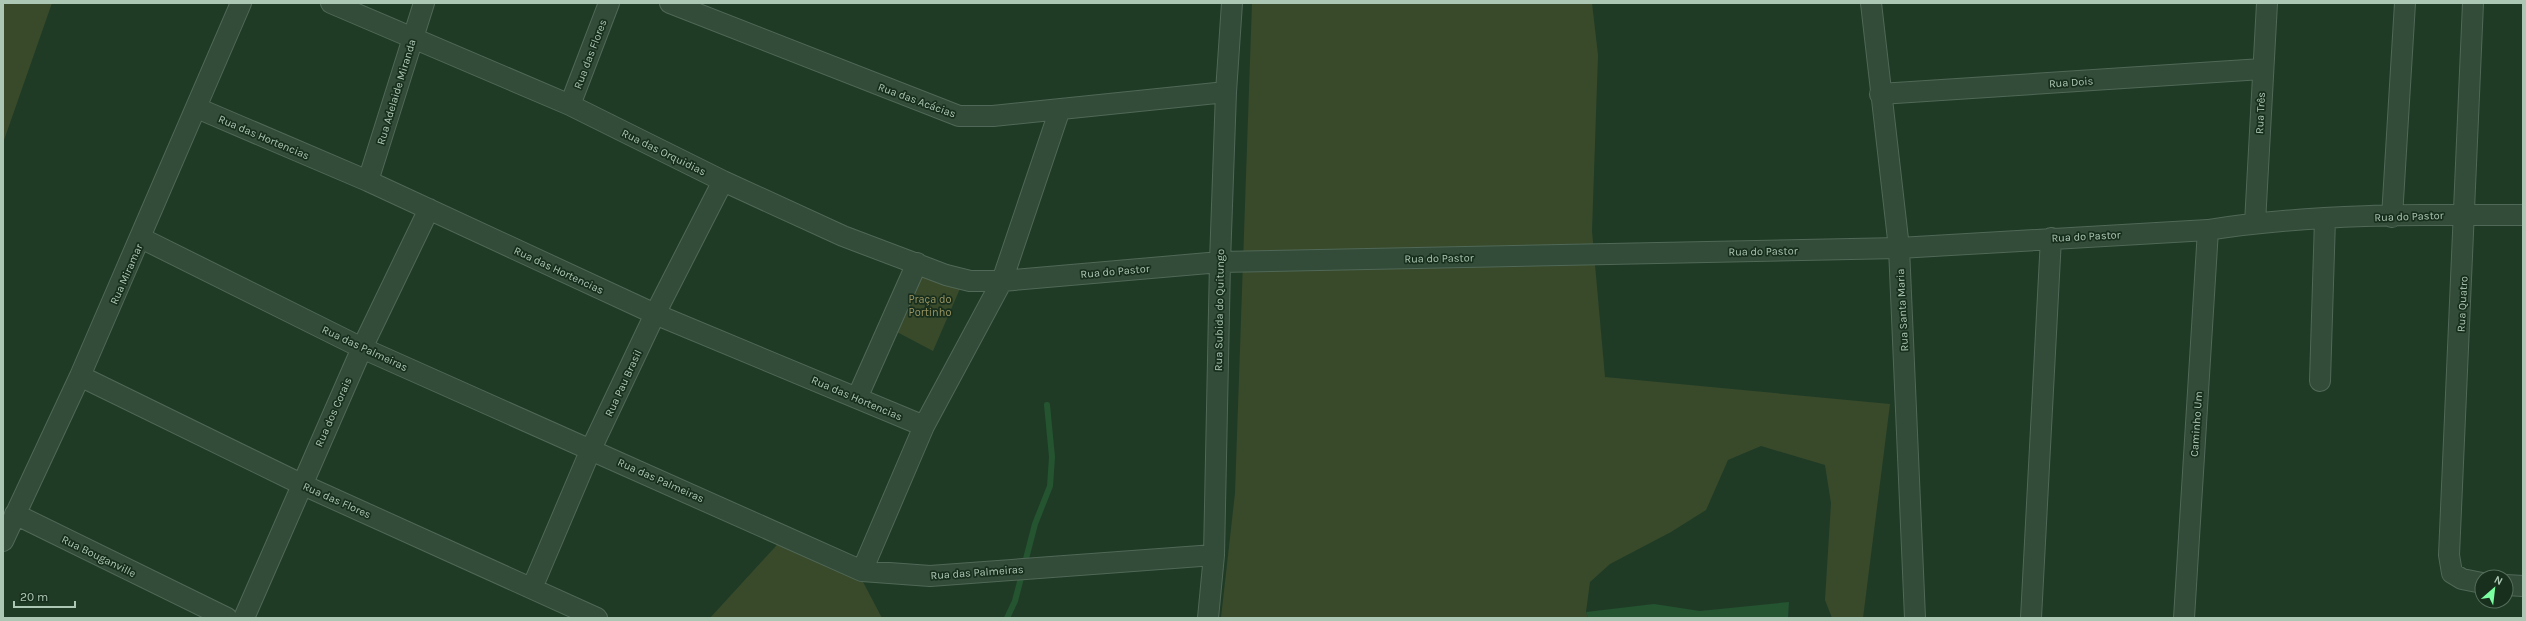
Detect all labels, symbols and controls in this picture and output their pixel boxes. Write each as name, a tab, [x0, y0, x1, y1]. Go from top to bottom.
street label: Rua das Flores	[571, 17, 610, 91]
street label: Rua Adelaide Miranda	[374, 38, 419, 146]
street label: Rua Dois	[2048, 74, 2094, 91]
street label: Rua das Acácias	[876, 80, 958, 121]
street label: Rua Três	[2253, 91, 2268, 134]
street label: Rua das Hortencias	[216, 112, 311, 163]
street label: Rua das Orquidias	[620, 126, 708, 179]
street label: Rua do Pastor	[2374, 209, 2444, 224]
street label: Rua do Pastor	[2051, 228, 2121, 245]
street label: Rua Miramar	[107, 242, 146, 307]
street label: Rua das Hortencias	[512, 244, 606, 297]
street label: Rua do Pastor	[1728, 244, 1798, 259]
street label: Rua Subida do Quitungo	[1212, 249, 1227, 371]
street label: Rua do Pastor	[1404, 251, 1474, 266]
street label: Rua do Pastor	[1080, 262, 1150, 281]
street label: Rua Santa Maria	[1894, 268, 1911, 352]
street label: Rua Quatro	[2455, 276, 2470, 332]
park label: Praça do Portinho	[909, 293, 952, 319]
street label: Rua das Palmeiras	[320, 323, 410, 374]
street label: Rua Pau Brasil	[602, 348, 645, 419]
street label: Rua das Hortencias	[809, 373, 904, 424]
street label: Rua dos Corais	[312, 375, 355, 449]
street label: Caminho Um	[2188, 391, 2205, 457]
street label: Rua das Palmeiras	[616, 456, 706, 505]
street label: Rua das Flores	[301, 480, 373, 521]
street label: Rua Bouganville	[59, 533, 138, 580]
street label: Rua das Palmeiras	[930, 563, 1024, 582]
north arrow	[2474, 569, 2514, 609]
text: N	[2492, 573, 2505, 588]
scale bar	[14, 583, 75, 609]
text: 20 m	[20, 590, 48, 604]

